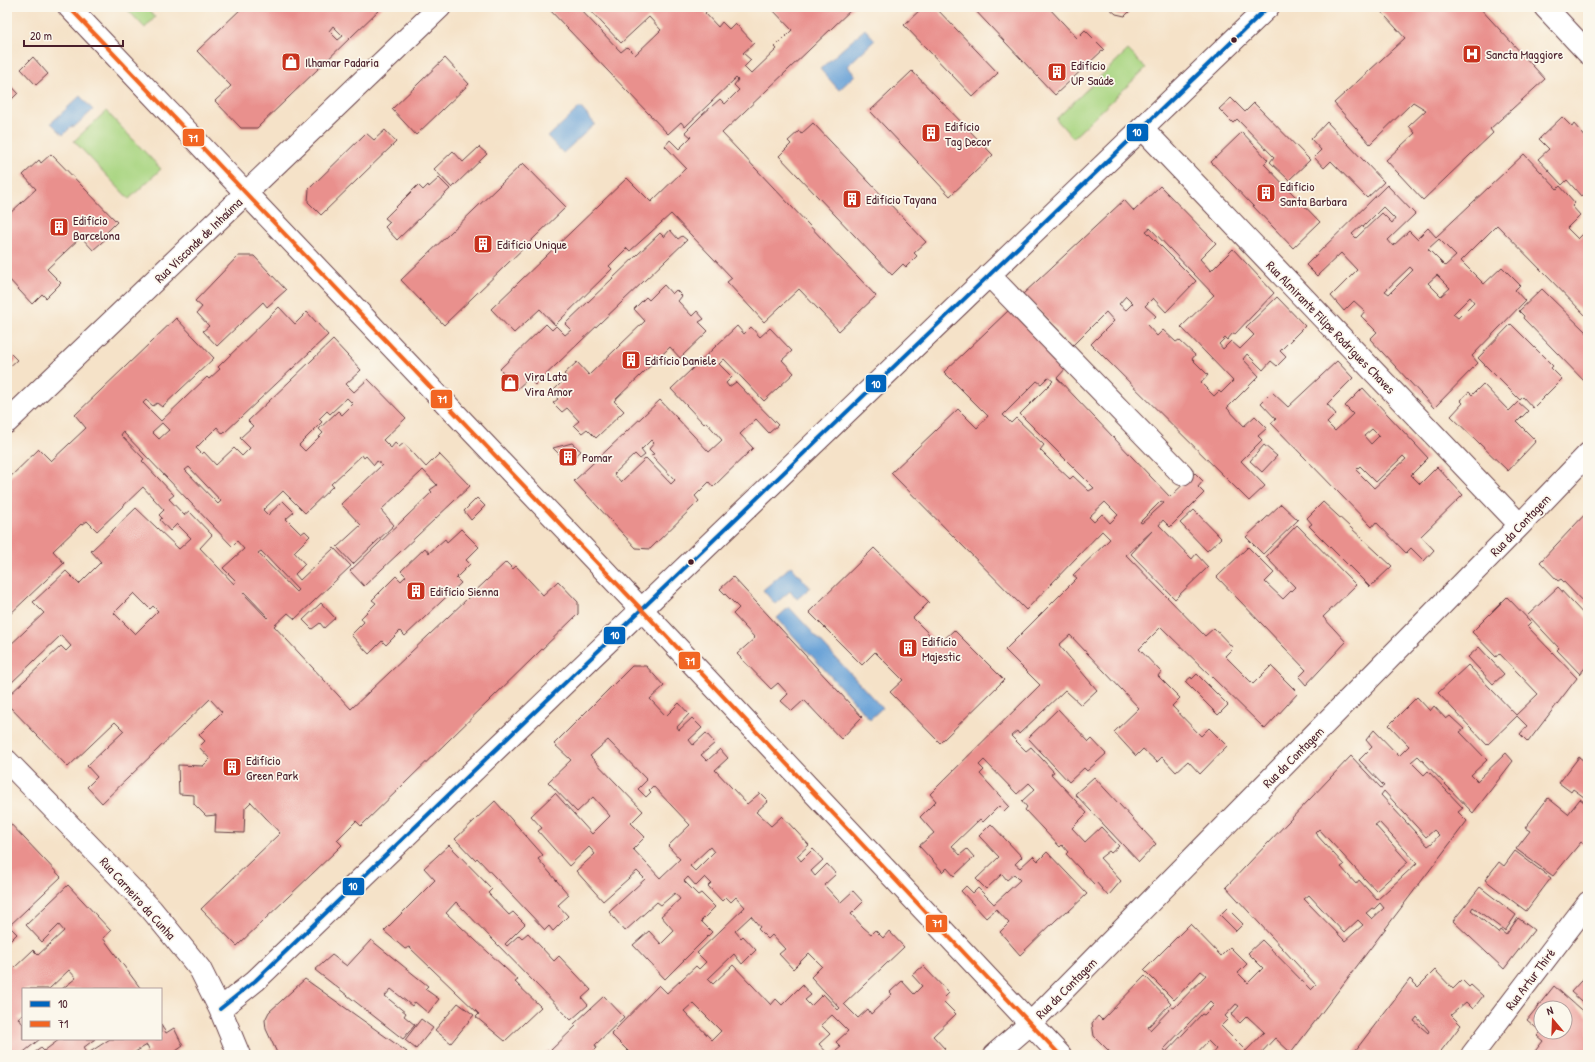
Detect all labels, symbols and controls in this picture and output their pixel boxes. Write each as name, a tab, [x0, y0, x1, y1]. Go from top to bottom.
scale bar	[24, 22, 123, 48]
text: 20 m	[30, 27, 52, 44]
unlabelled marker	[1229, 35, 1239, 45]
hospital icon: Sancta Maggiore	[1461, 43, 1483, 65]
place label: Sancta Maggiore	[1486, 45, 1563, 63]
shop icon: Ilhamar Padaria	[280, 51, 302, 73]
place label: Ilhamar Padaria	[305, 53, 379, 71]
place label: Edifício UP Saúde	[1071, 56, 1114, 89]
building icon: Edifício UP Saúde	[1046, 61, 1068, 83]
place label: Edifício Tag Decor	[945, 117, 992, 150]
building icon: Edifício Tag Decor	[920, 122, 942, 144]
line badge: 10	[1126, 123, 1149, 142]
text: 10	[1133, 125, 1142, 139]
line badge: 71	[182, 128, 205, 147]
text: 71	[187, 131, 198, 145]
place label: Edifício Santa Barbara	[1280, 177, 1347, 210]
building icon: Edifício Santa Barbara	[1255, 182, 1277, 204]
building icon: Edifício Tayana	[841, 188, 863, 210]
place label: Edifício Tayana	[866, 190, 936, 208]
street label: Rua Visconde de Inhaúma	[150, 193, 246, 287]
place label: Edifício Barcelona	[73, 211, 120, 244]
building icon: Edifício Barcelona	[48, 216, 70, 238]
building icon: Edifício Unique	[472, 233, 494, 255]
place label: Edifício Unique	[497, 235, 567, 253]
street label: Rua Almirante Filipe Rodrigues Chaves	[1262, 257, 1400, 397]
building icon: Edifício Daniele	[620, 349, 642, 371]
place label: Edifício Daniele	[645, 351, 716, 369]
place label: Vira Lata Vira Amor	[524, 367, 573, 400]
shop icon: Vira Lata Vira Amor	[499, 372, 521, 394]
line badge: 10	[865, 374, 887, 393]
text: 10	[872, 377, 881, 391]
line badge: 71	[430, 389, 453, 409]
text: 71	[436, 392, 447, 406]
building icon: Pomar	[557, 446, 579, 468]
place label: Pomar	[582, 448, 612, 466]
street label: Rua da Contagem	[1486, 490, 1554, 560]
unlabelled marker	[686, 557, 696, 567]
building icon: Edifício Sienna	[405, 580, 427, 602]
place label: Edifício Sienna	[430, 582, 498, 600]
line badge: 10	[603, 626, 626, 645]
text: 10	[611, 628, 620, 642]
place label: Edifício Majestic	[922, 632, 961, 665]
building icon: Edifício Majestic	[897, 637, 919, 659]
line badge: 71	[678, 651, 701, 670]
text: 71	[684, 654, 695, 668]
street label: Rua da Contagem	[1258, 722, 1328, 792]
place label: Edifício Green Park	[246, 751, 299, 784]
building icon: Edifício Green Park	[221, 756, 243, 778]
street label: Rua Carneiro da Cunha	[96, 853, 180, 943]
line badge: 10	[342, 877, 365, 896]
text: 10	[349, 879, 358, 893]
line badge: 71	[925, 914, 948, 933]
text: 71	[931, 916, 942, 930]
street label: Rua Artur Thiré	[1501, 944, 1559, 1014]
street label: Rua da Contagem	[1031, 953, 1101, 1023]
legend	[22, 988, 162, 1040]
text: 10	[58, 995, 68, 1012]
north arrow	[1533, 1000, 1573, 1040]
text: N	[1545, 1003, 1555, 1018]
text: 71	[58, 1015, 68, 1032]

